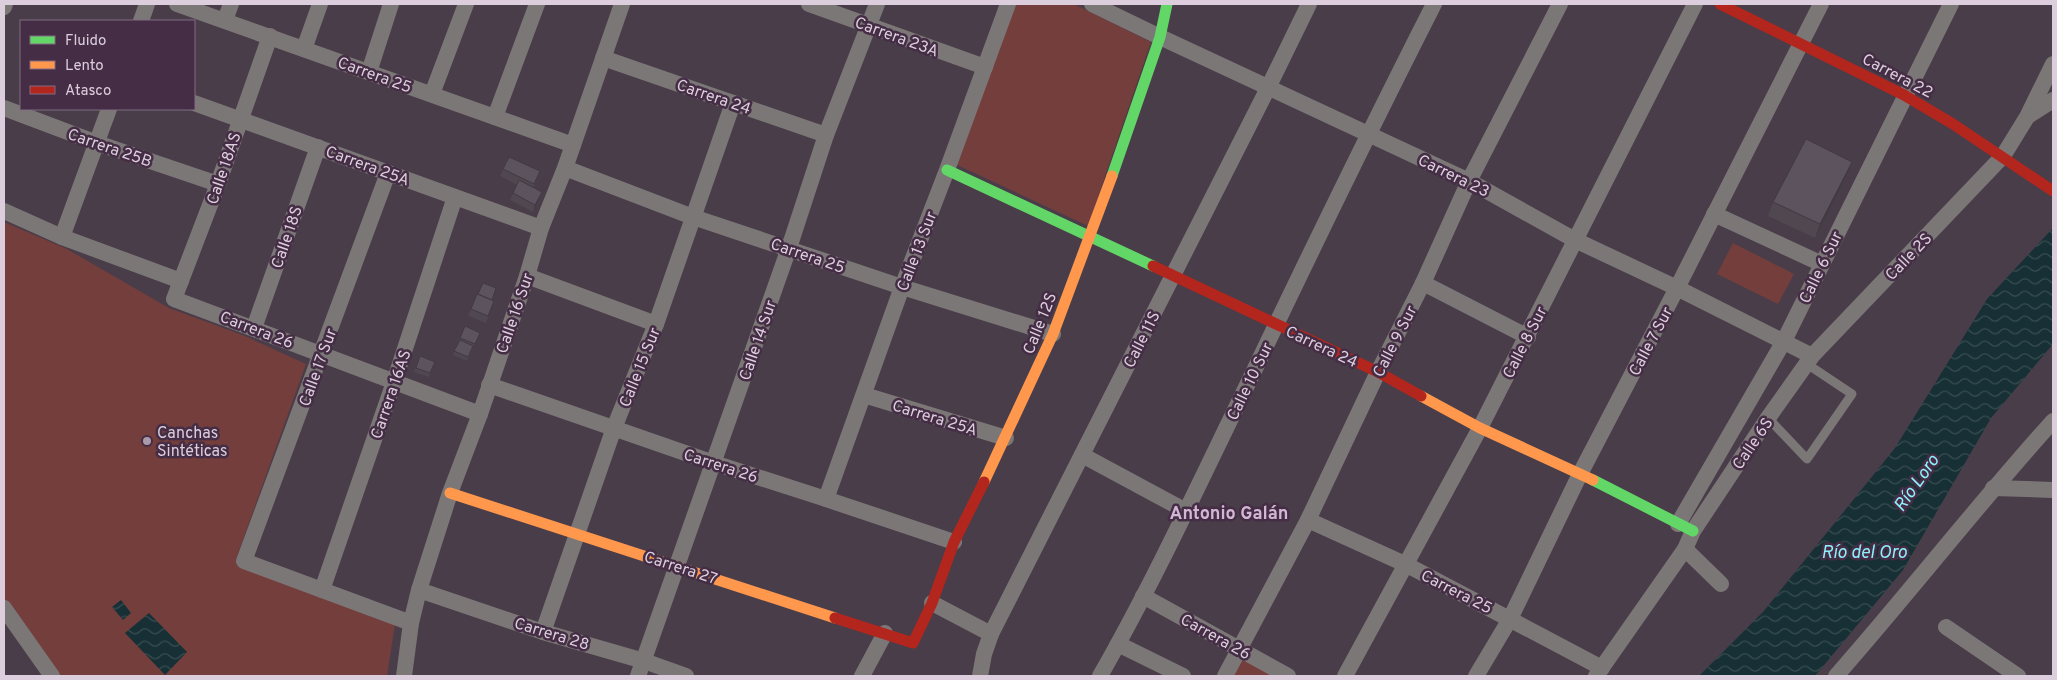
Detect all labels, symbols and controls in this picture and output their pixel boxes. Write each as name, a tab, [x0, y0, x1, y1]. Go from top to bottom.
street label: Carrera 23A	[852, 13, 941, 62]
legend	[20, 20, 195, 110]
text: Fluido	[65, 32, 106, 51]
street label: Carrera 22	[1858, 50, 1936, 104]
street label: Carrera 25	[334, 53, 414, 99]
text: Lento	[65, 57, 104, 76]
street label: Carrera 24	[674, 76, 753, 120]
text: Atasco	[65, 82, 111, 101]
street label: Carrera 25B	[64, 125, 154, 173]
street label: Calle 18AS	[203, 130, 247, 207]
street label: Carrera 25A	[323, 142, 412, 191]
street label: Carrera 23	[1414, 151, 1492, 203]
street label: Calle 18S	[268, 204, 308, 272]
street label: Calle 13 Sur	[894, 209, 942, 294]
street label: Calle 6 Sur	[1796, 229, 1848, 307]
street label: Calle 2S	[1882, 229, 1937, 286]
street label: Carrera 25	[767, 235, 847, 279]
street label: Calle 16 Sur	[493, 271, 539, 356]
street label: Calle 12S	[1019, 290, 1062, 358]
street label: Calle 14 Sur	[736, 298, 782, 384]
street label: Calle 9 Sur	[1369, 303, 1422, 381]
street label: Calle 8 Sur	[1499, 304, 1552, 382]
street label: Calle 7 Sur	[1625, 304, 1678, 380]
street label: Carrera 26	[217, 308, 296, 354]
street label: Calle 11S	[1120, 308, 1166, 372]
street label: Carrera 24	[1282, 322, 1360, 373]
street label: Calle 15 Sur	[616, 325, 666, 410]
street label: Calle 17 Sur	[295, 326, 342, 410]
street label: Calle 10 Sur	[1223, 340, 1278, 424]
street label: Carrera 16AS	[367, 347, 417, 442]
street label: Carrera 25A	[889, 396, 980, 441]
street label: Calle 6S	[1729, 414, 1778, 474]
place label: Canchas Sintéticas	[157, 424, 227, 462]
marker: Canchas Sintéticas	[141, 435, 153, 447]
street label: Carrera 26	[681, 445, 760, 488]
water label: Río Loro	[1889, 450, 1945, 517]
district label: Antonio Galán	[1170, 503, 1288, 526]
water label: Río del Oro	[1821, 542, 1907, 565]
street label: Carrera 27	[641, 548, 720, 590]
street label: Carrera 25	[1417, 566, 1495, 619]
street label: Carrera 26	[1176, 610, 1254, 665]
street label: Carrera 28	[512, 614, 591, 656]

